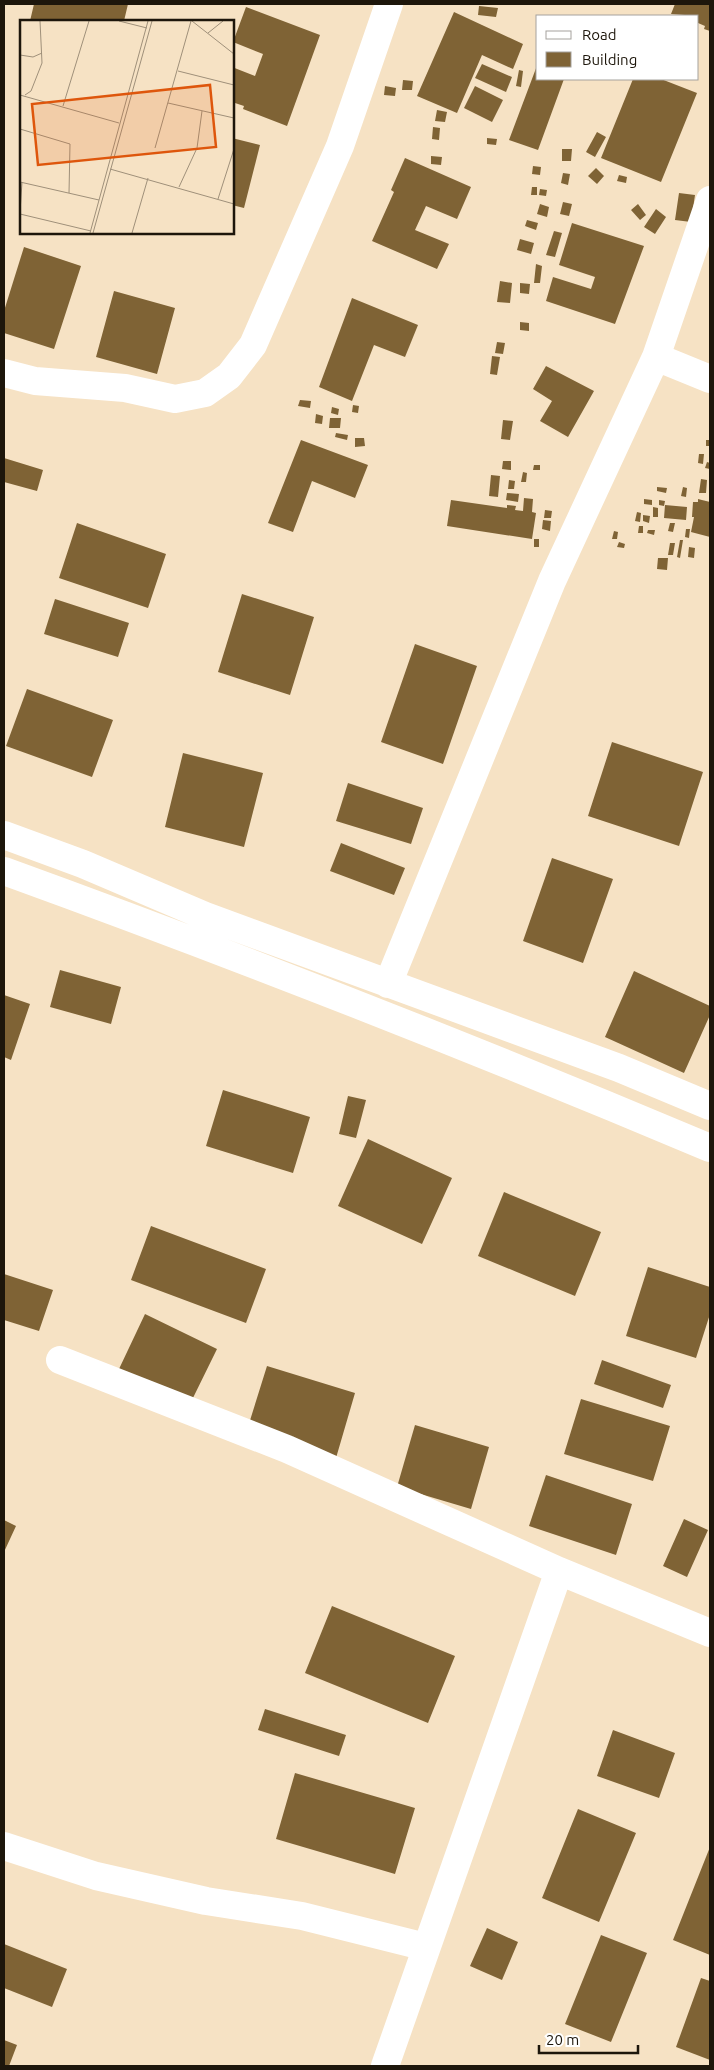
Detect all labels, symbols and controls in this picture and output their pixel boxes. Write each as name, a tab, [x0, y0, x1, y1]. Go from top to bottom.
legend	[536, 15, 699, 80]
inset map	[20, 20, 234, 234]
text: Road	[582, 26, 617, 43]
text: Building	[582, 51, 637, 68]
scale bar	[539, 2022, 638, 2054]
text: 20 m	[546, 2031, 579, 2048]

